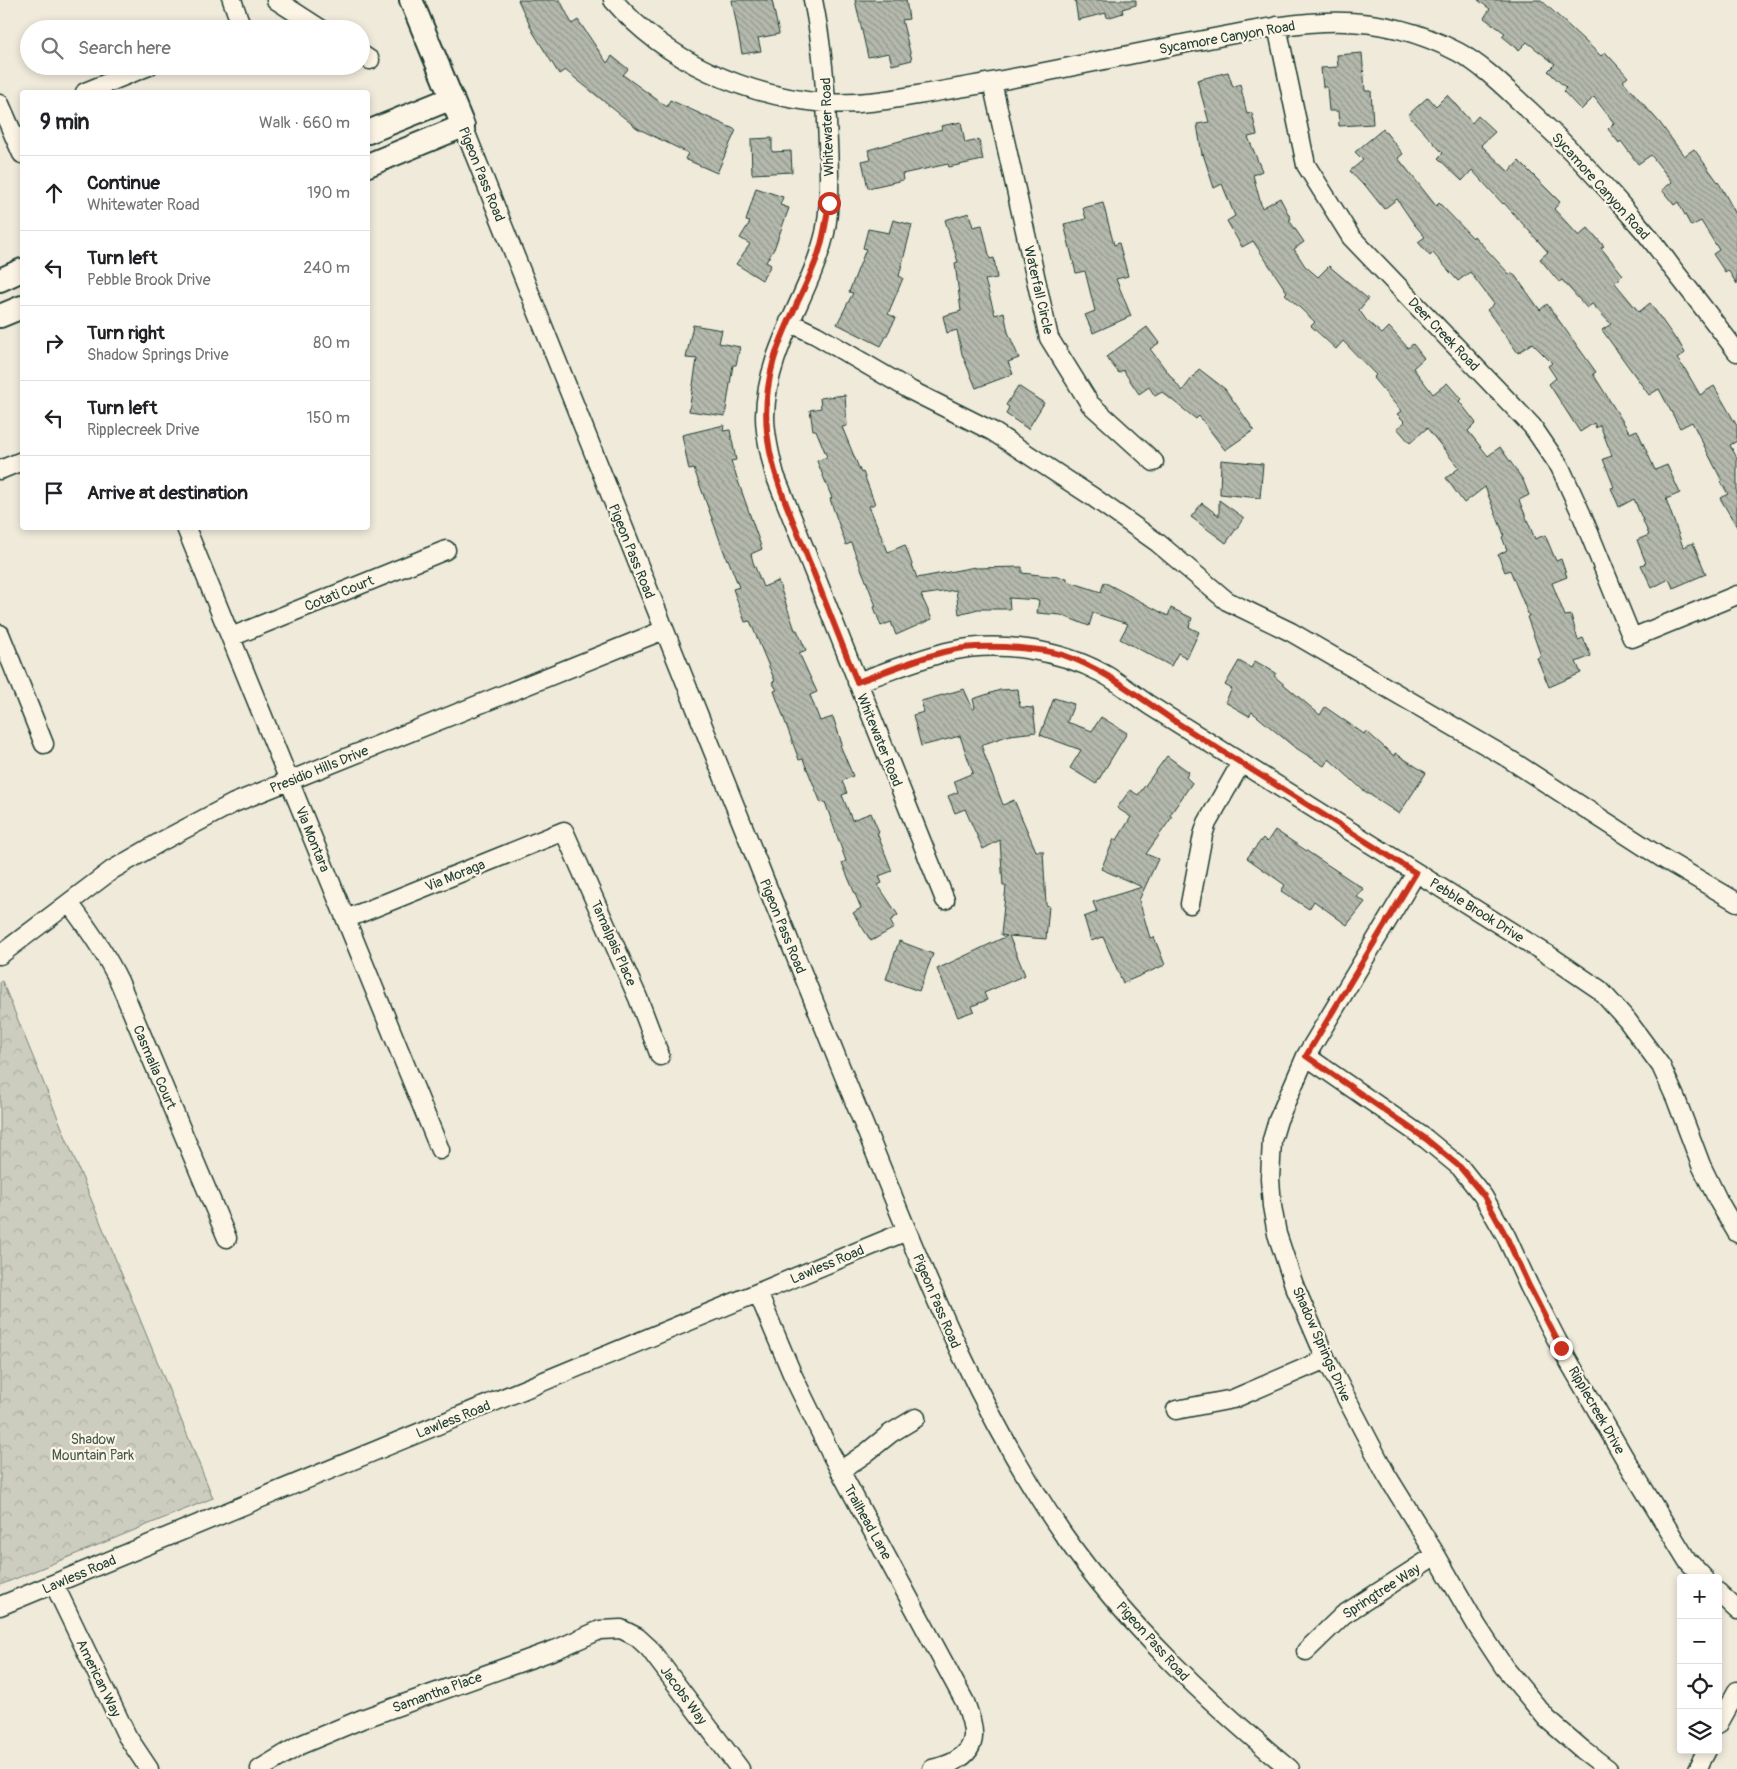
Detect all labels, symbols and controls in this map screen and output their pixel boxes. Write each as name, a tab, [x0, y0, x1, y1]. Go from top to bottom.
street label: Sycamore Canyon Road	[1158, 17, 1297, 58]
search box	[20, 20, 370, 75]
icon: search	[38, 34, 66, 62]
text: Search here	[78, 36, 171, 60]
street label: Whitewater Road	[817, 77, 838, 177]
text: 9 min	[40, 109, 89, 136]
text: Walk · 660 m	[259, 113, 350, 133]
street label: Pigeon Pass Road	[455, 124, 508, 224]
street label: Sycamore Canyon Road	[1548, 129, 1653, 243]
text: Continue	[87, 171, 160, 195]
icon: ahead	[40, 179, 68, 207]
text: 190 m	[307, 183, 350, 203]
route start	[818, 192, 841, 215]
text: Whitewater Road	[87, 195, 200, 215]
street label: Waterfall Circle	[1020, 244, 1057, 336]
text: Turn left	[87, 246, 157, 270]
icon: left	[40, 254, 68, 282]
text: 240 m	[303, 258, 350, 278]
text: Pebble Brook Drive	[87, 270, 211, 290]
street label: Deer Creek Road	[1404, 294, 1483, 375]
text: Turn right	[87, 321, 165, 345]
icon: right	[40, 329, 68, 357]
text: 80 m	[313, 333, 350, 353]
text: Shadow Springs Drive	[87, 345, 229, 365]
text: Turn left	[87, 396, 157, 420]
icon: left	[40, 404, 68, 432]
text: 150 m	[306, 408, 350, 428]
text: Ripplecreek Drive	[87, 420, 200, 440]
icon: arrive	[40, 479, 68, 507]
text: Arrive at destination	[87, 481, 248, 505]
street label: Pigeon Pass Road	[605, 501, 658, 601]
street label: Cotati Court	[302, 572, 376, 615]
street label: Whitewater Road	[853, 691, 906, 789]
street label: Presidio Hills Drive	[267, 742, 371, 797]
street label: Via Montara	[292, 804, 333, 875]
street label: Via Moraga	[423, 856, 488, 895]
street label: Pebble Brook Drive	[1426, 875, 1527, 946]
street label: Pigeon Pass Road	[756, 876, 809, 976]
street label: Tamalpais Place	[587, 898, 640, 989]
street label: Casmalia Court	[129, 1023, 180, 1112]
street label: Lawless Road	[788, 1241, 867, 1288]
street label: Pigeon Pass Road	[909, 1252, 964, 1351]
street label: Shadow Springs Drive	[1289, 1284, 1355, 1404]
route end	[1550, 1337, 1573, 1360]
street label: Ripplecreek Drive	[1565, 1363, 1629, 1457]
street label: Lawless Road	[414, 1397, 493, 1442]
park label: Shadow Mountain Park	[52, 1431, 134, 1464]
street label: Trailhead Lane	[840, 1482, 895, 1563]
street label: Lawless Road	[40, 1551, 119, 1598]
street label: Springtree Way	[1339, 1560, 1423, 1623]
map controls	[1677, 1574, 1722, 1754]
button: +	[1677, 1574, 1722, 1619]
street label: Pigeon Pass Road	[1113, 1598, 1193, 1685]
button: −	[1677, 1619, 1722, 1664]
street label: American Way	[72, 1637, 125, 1720]
street label: Jacobs Way	[657, 1663, 711, 1728]
button: locate	[1677, 1664, 1722, 1709]
street label: Samantha Place	[390, 1668, 484, 1717]
button: layers	[1677, 1709, 1722, 1754]

